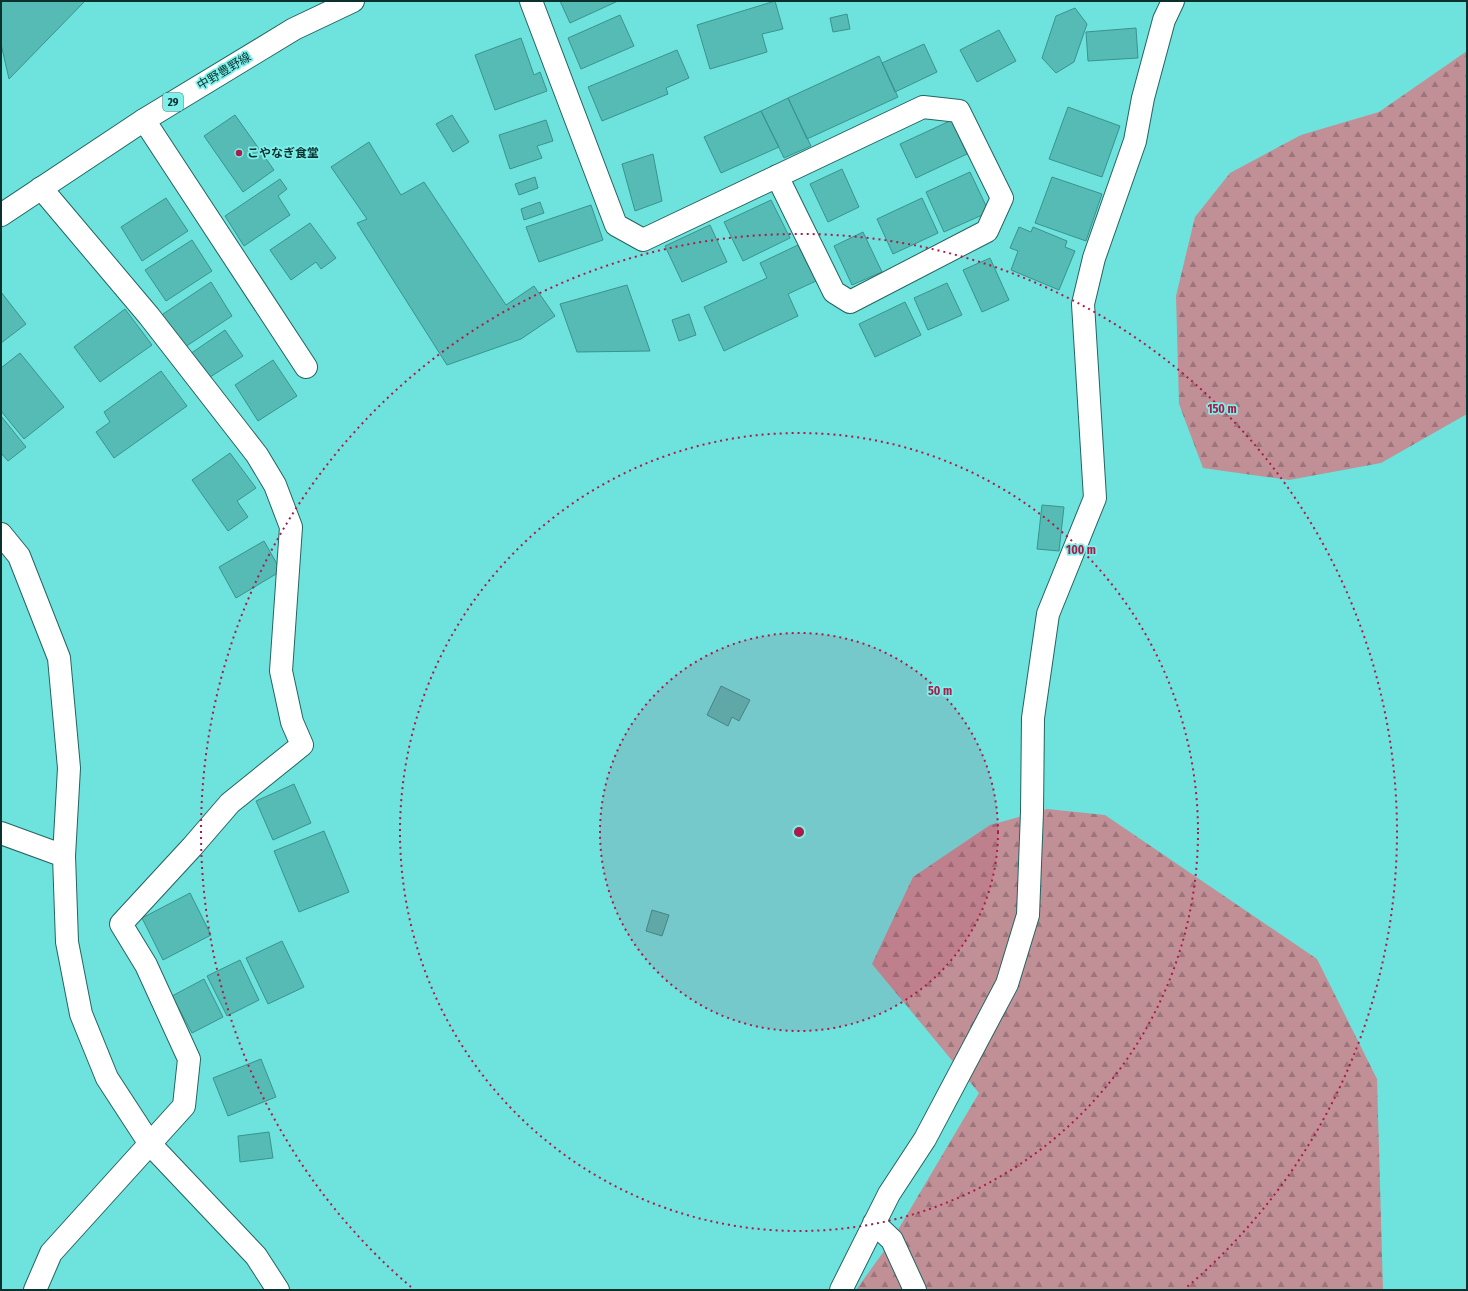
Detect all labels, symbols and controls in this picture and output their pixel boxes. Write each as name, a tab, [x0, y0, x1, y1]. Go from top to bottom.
street label: 中野豊野線	[195, 50, 253, 92]
road number: 29	[163, 93, 183, 111]
place label: こやなぎ食堂	[247, 146, 319, 160]
marker: こやなぎ食堂	[234, 148, 244, 158]
text: 150 m	[1207, 402, 1237, 416]
text: 100 m	[1066, 543, 1096, 557]
text: 50 m	[928, 684, 952, 698]
centre of rings	[792, 825, 806, 839]

